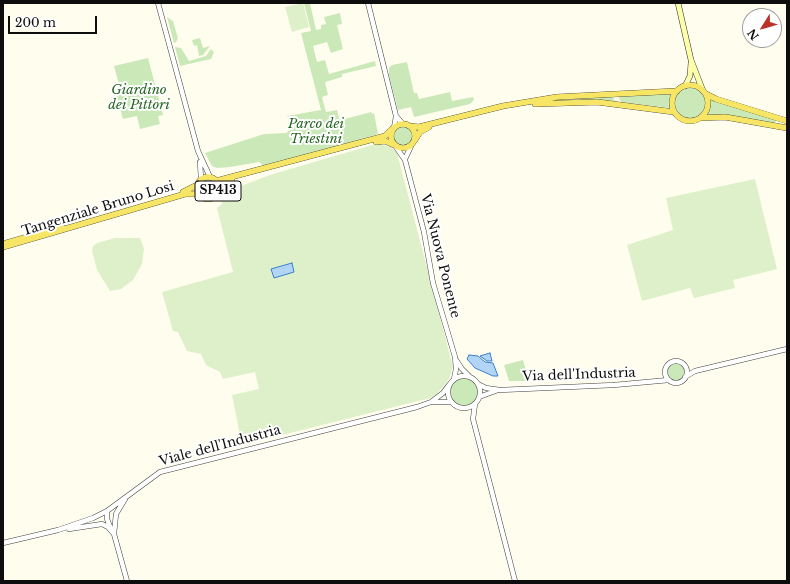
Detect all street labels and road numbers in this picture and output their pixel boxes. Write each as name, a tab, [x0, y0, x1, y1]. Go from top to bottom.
street label: Tangenziale Bruno Losi	[20, 178, 176, 240]
road number: SP413	[195, 181, 241, 201]
street label: Via Nuova Ponente	[417, 192, 463, 320]
street label: Via dell'Industria	[522, 365, 636, 385]
street label: Viale dell'Industria	[158, 422, 282, 470]

